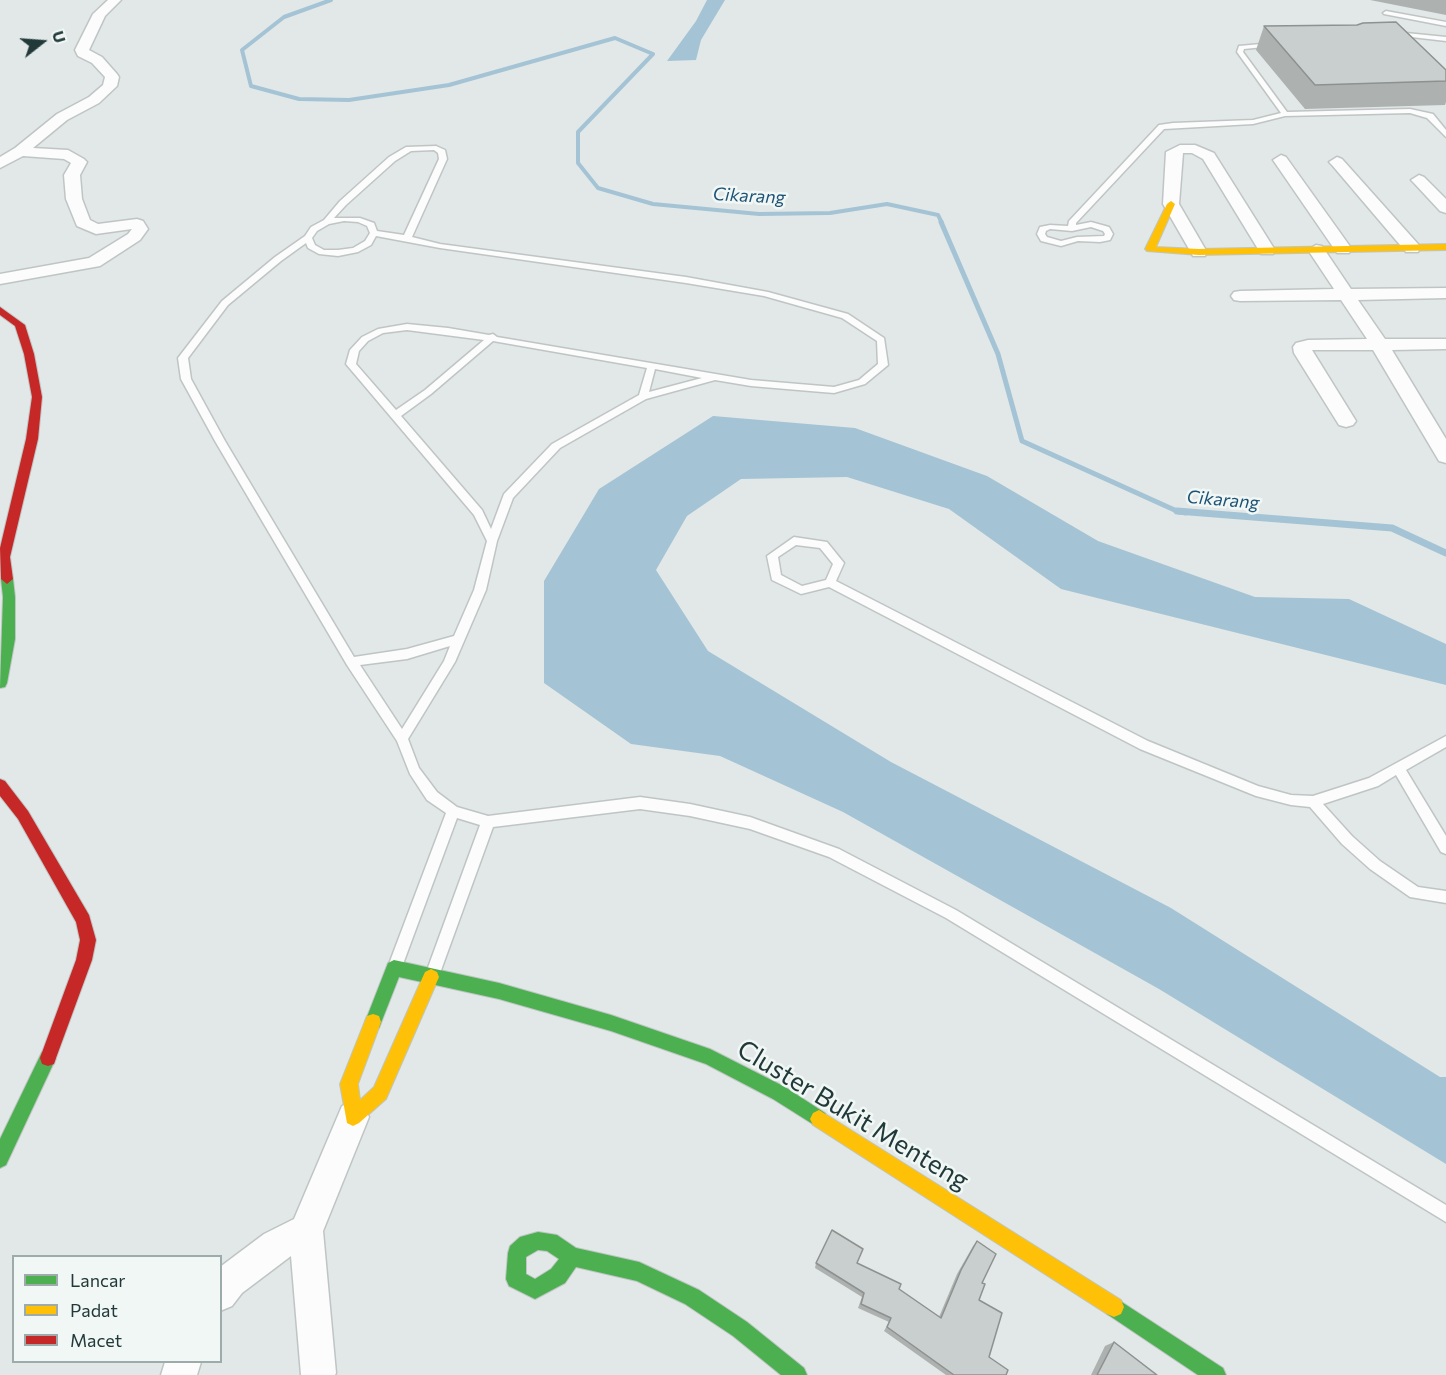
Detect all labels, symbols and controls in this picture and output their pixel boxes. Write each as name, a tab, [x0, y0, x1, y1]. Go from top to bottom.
north arrow	[12, 12, 72, 72]
text: U	[49, 28, 70, 45]
water label: Cikarang	[712, 183, 786, 209]
water label: Cikarang	[1186, 486, 1260, 514]
street label: Cluster Bukit Menteng	[732, 1033, 974, 1197]
legend	[12, 1255, 222, 1363]
text: Lancar	[70, 1269, 126, 1291]
text: Padat	[70, 1299, 118, 1321]
text: Macet	[70, 1329, 122, 1351]

